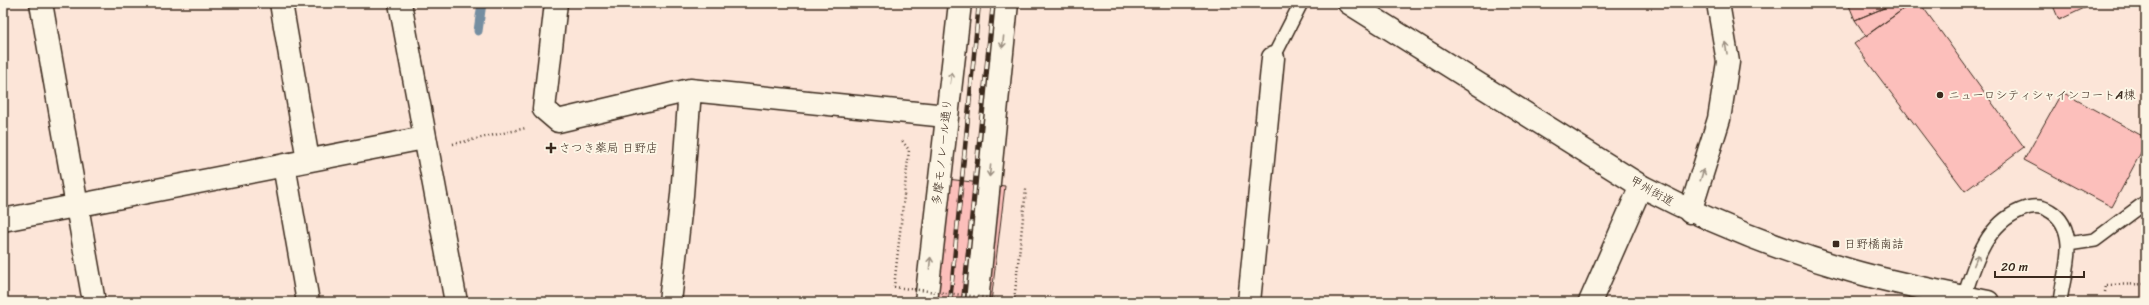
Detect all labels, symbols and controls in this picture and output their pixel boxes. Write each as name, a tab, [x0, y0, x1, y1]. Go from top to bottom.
one-way arrow	[999, 35, 1006, 48]
one-way arrow	[1722, 42, 1730, 55]
one-way arrow	[947, 72, 955, 85]
place label: ニューロシティシャインコートA棟	[1948, 84, 2135, 106]
marker: ニューロシティシャインコートA棟	[1935, 90, 1945, 100]
street label: 多摩モノレール通り	[925, 98, 959, 206]
place label: さつき薬局 日野店	[559, 137, 658, 159]
marker: さつき薬局 日野店	[546, 143, 556, 153]
one-way arrow	[986, 164, 993, 177]
one-way arrow	[1699, 168, 1706, 181]
street label: 甲州街道	[1626, 170, 1678, 212]
place label: 日野橋南詰	[1844, 233, 1904, 255]
marker: 日野橋南詰	[1831, 239, 1841, 249]
scale bar	[1995, 253, 2084, 279]
one-way arrow	[1973, 254, 1981, 266]
text: 20 m	[2001, 256, 2028, 278]
one-way arrow	[927, 257, 934, 270]

